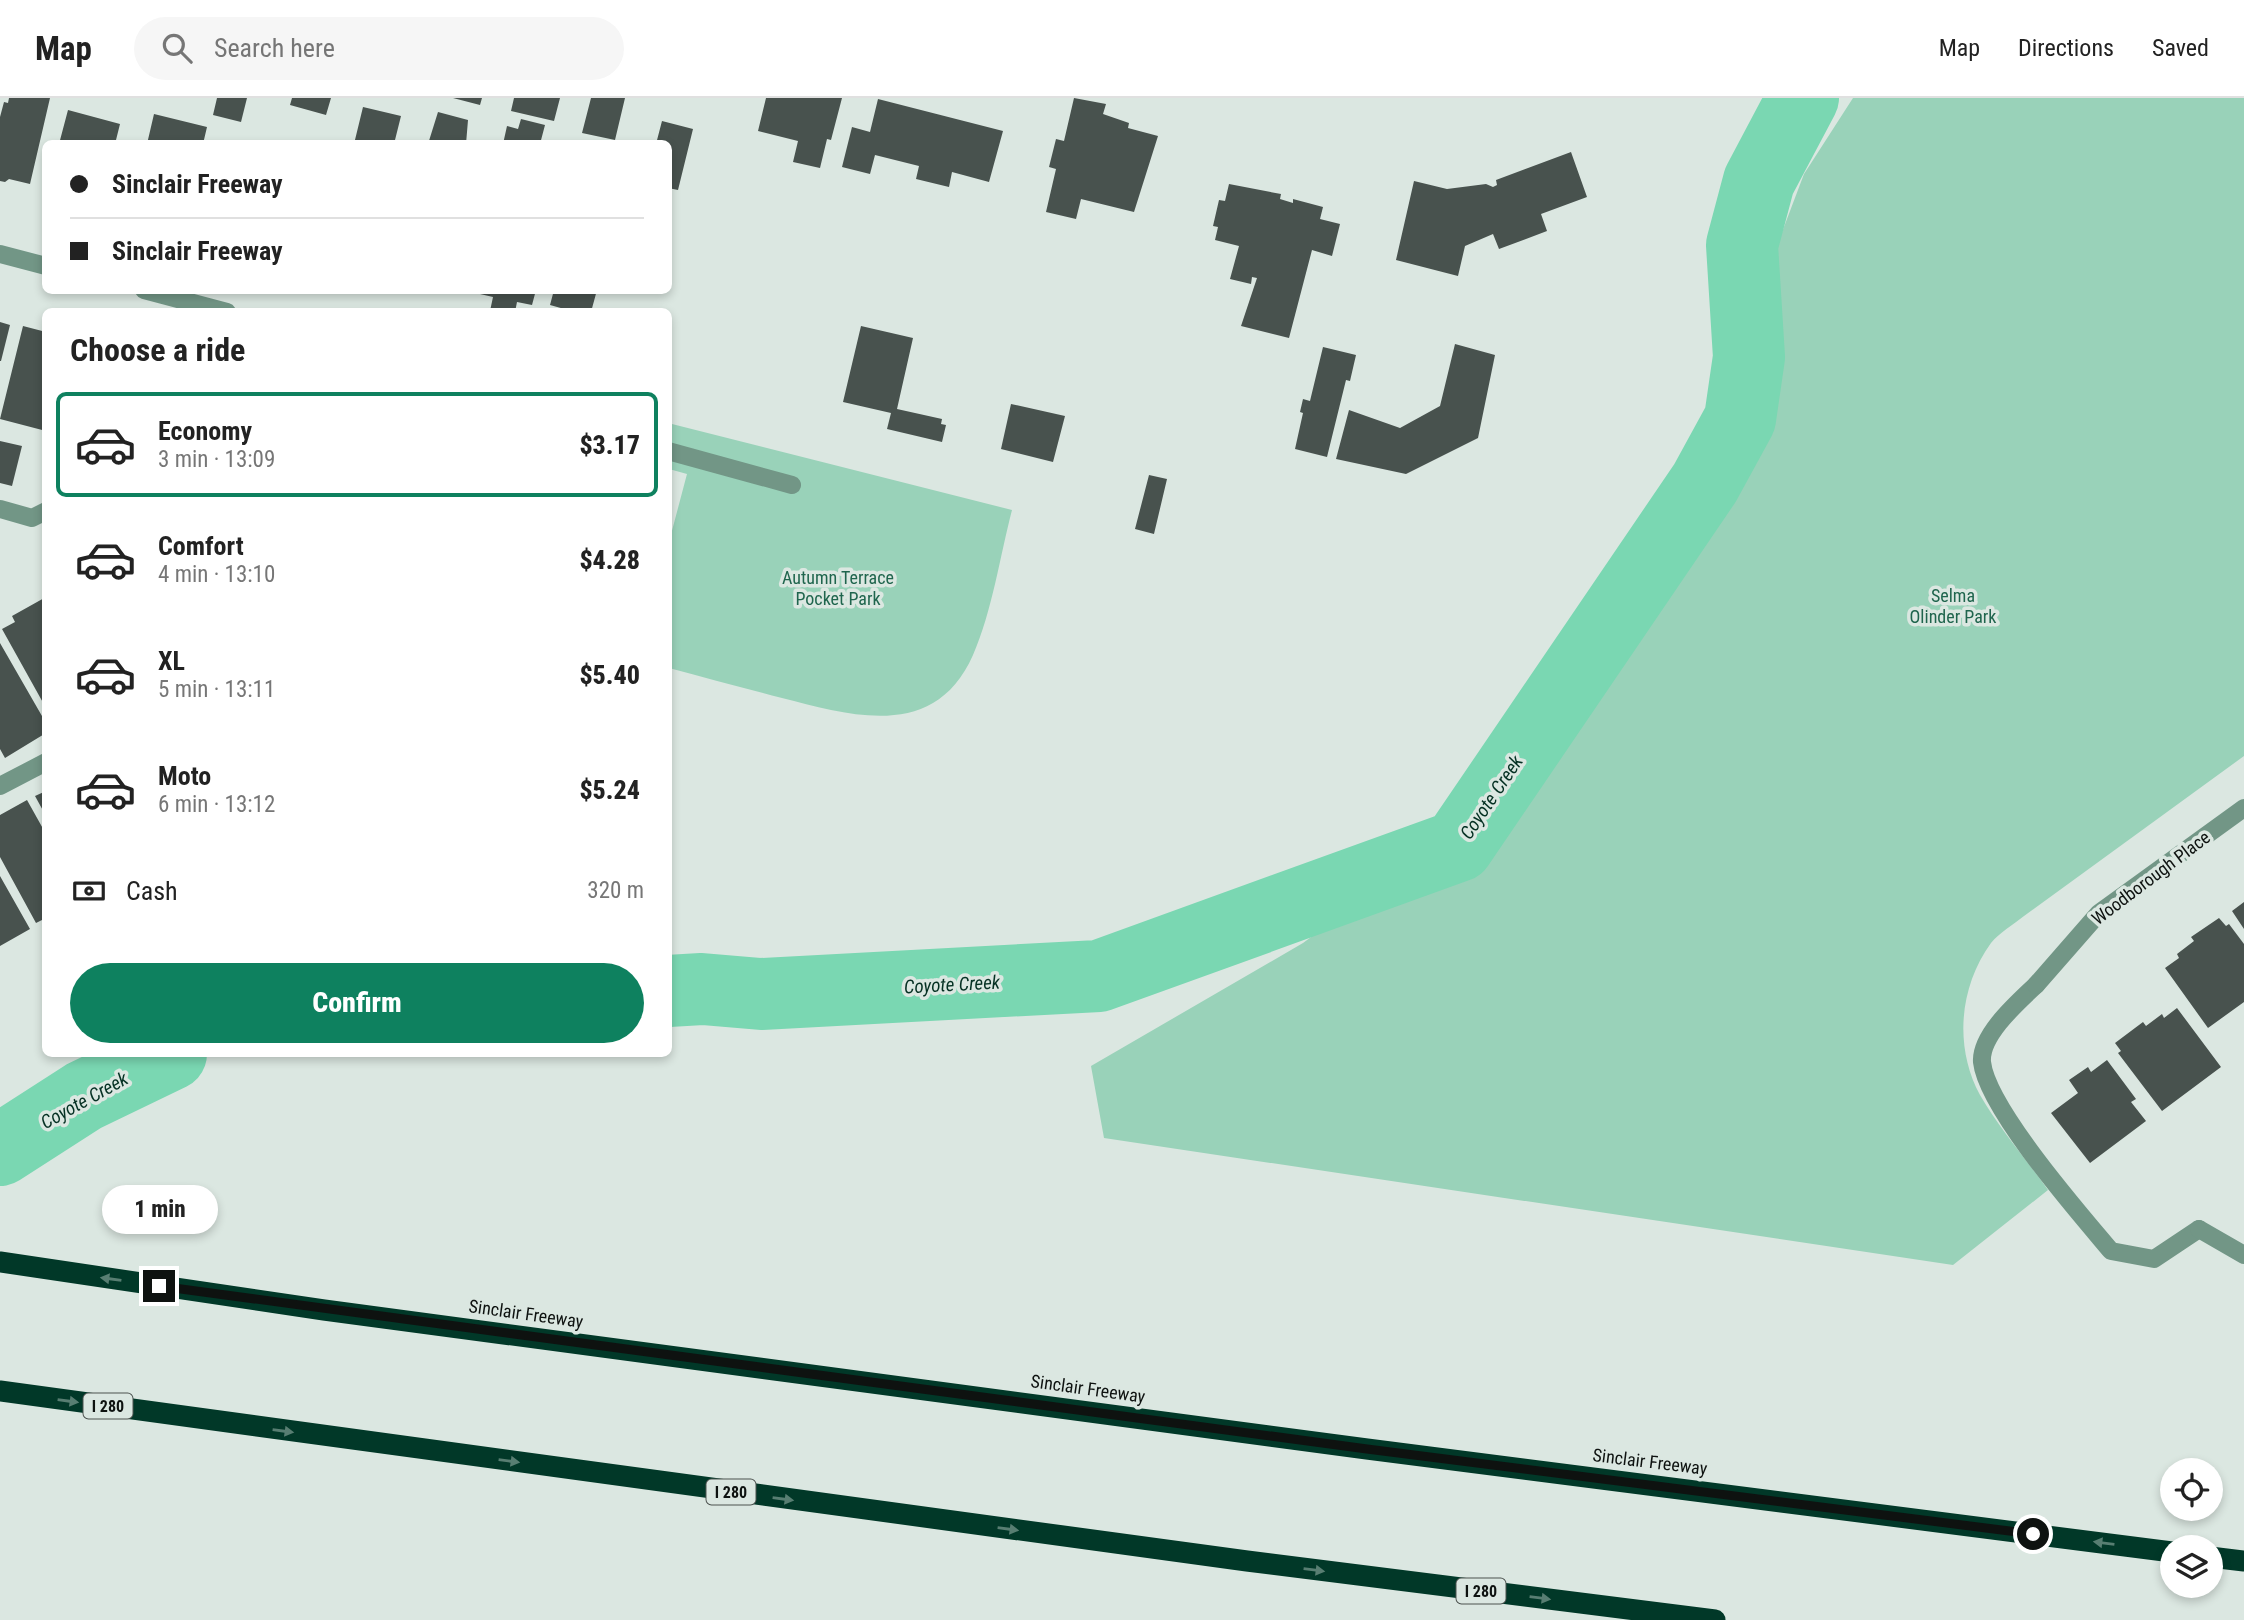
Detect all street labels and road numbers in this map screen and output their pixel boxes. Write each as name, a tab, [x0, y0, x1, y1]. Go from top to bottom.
street label: Woodborough Place	[2087, 826, 2214, 929]
street label: Sinclair Freeway	[468, 1295, 585, 1332]
street label: Sinclair Freeway	[1030, 1370, 1147, 1407]
road number: I 280	[84, 1394, 132, 1418]
street label: Sinclair Freeway	[1592, 1444, 1709, 1479]
road number: I 280	[706, 1480, 756, 1504]
road number: I 280	[1456, 1578, 1506, 1604]

